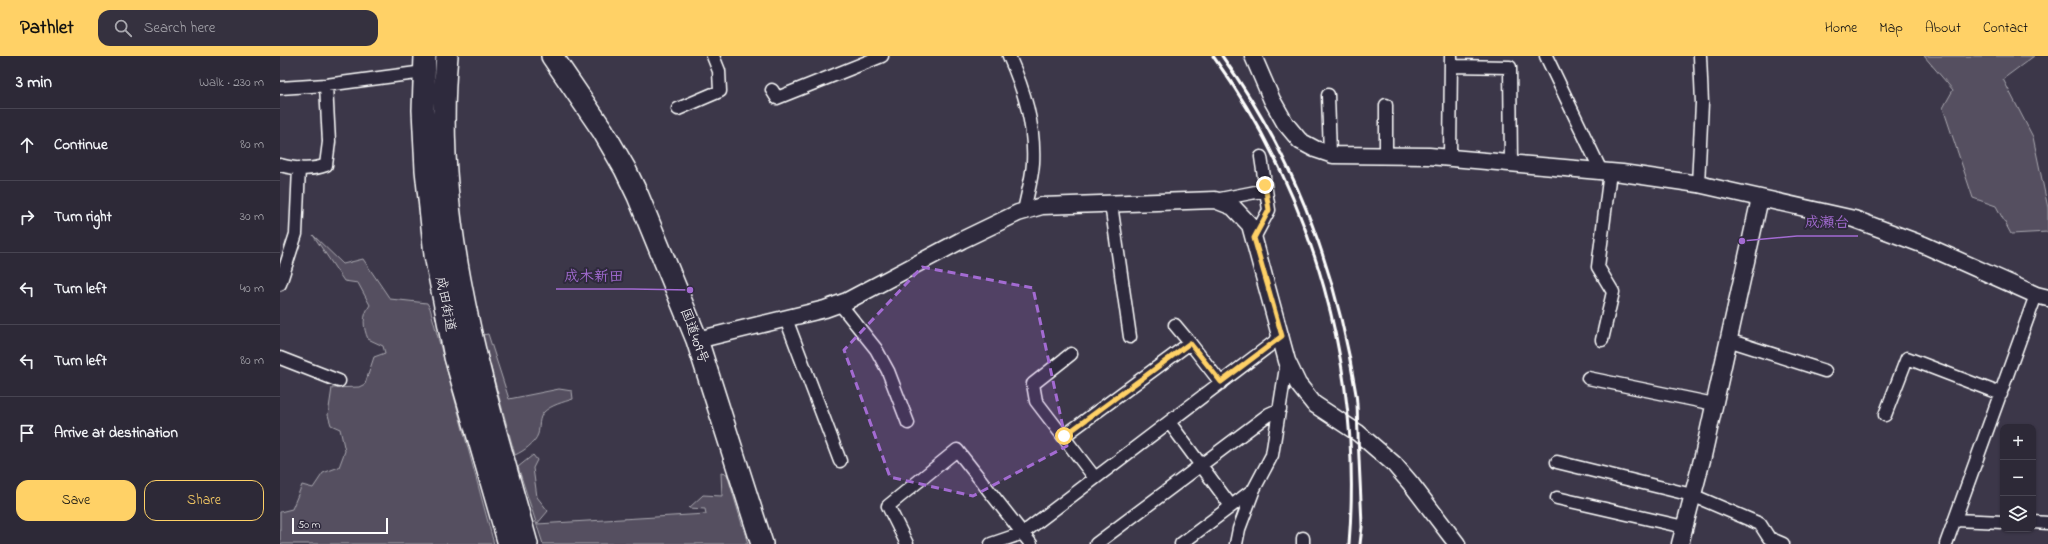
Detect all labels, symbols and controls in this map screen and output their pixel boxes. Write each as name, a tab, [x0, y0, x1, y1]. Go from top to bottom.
search box	[98, 10, 378, 46]
text: Pathlet	[20, 15, 74, 42]
icon: search	[112, 17, 134, 39]
text: Search here	[144, 17, 215, 39]
text: Home	[1825, 18, 1857, 39]
text: Map	[1879, 18, 1903, 39]
text: About	[1925, 18, 1961, 39]
text: Contact	[1983, 18, 2028, 39]
text: 3 min	[16, 70, 52, 95]
text: Walk · 230 m	[199, 73, 264, 92]
icon: ahead	[16, 134, 38, 156]
text: Continue	[54, 134, 108, 156]
text: 80 m	[240, 135, 264, 154]
route end	[1256, 176, 1274, 194]
icon: right	[16, 206, 38, 228]
text: Turn right	[54, 206, 112, 228]
text: 30 m	[240, 207, 264, 226]
callout: 成瀬台	[1797, 209, 1858, 236]
text: 成瀬台	[1804, 212, 1850, 234]
callout: 成木新田	[556, 262, 632, 289]
text: 成木新田	[564, 266, 624, 288]
street label: 成田街道	[429, 275, 461, 333]
icon: left	[16, 278, 38, 300]
text: Turn left	[54, 278, 107, 300]
text: 40 m	[240, 279, 264, 298]
street label: 国道409号	[674, 305, 714, 367]
icon: left	[16, 350, 38, 372]
text: Turn left	[54, 350, 107, 372]
text: 80 m	[240, 351, 264, 370]
icon: arrive	[16, 422, 38, 444]
text: Arrive at destination	[54, 422, 178, 444]
map controls	[2000, 424, 2036, 532]
button: +	[2000, 424, 2036, 460]
route start	[1055, 427, 1073, 445]
button: −	[2000, 460, 2036, 496]
button: Save	[16, 480, 136, 521]
button: Share	[144, 480, 264, 521]
button: layers	[2000, 496, 2036, 532]
scale bar	[292, 516, 388, 535]
text: 50 m	[298, 517, 320, 533]

